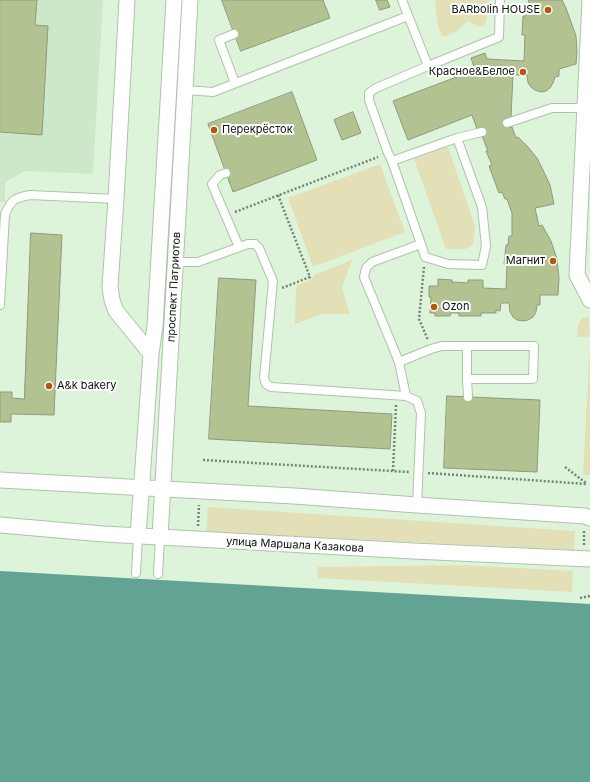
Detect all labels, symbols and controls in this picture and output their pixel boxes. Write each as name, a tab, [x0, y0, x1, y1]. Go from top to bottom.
place label: BARbolin HOUSE	[451, 3, 540, 17]
marker: BARbolin HOUSE	[543, 5, 553, 15]
place label: Красное&Белое	[429, 65, 515, 79]
marker: Красное&Белое	[518, 67, 528, 77]
place label: Перекрёсток	[222, 123, 293, 137]
marker: Перекрёсток	[209, 125, 219, 135]
street label: проспект Патриотов	[165, 232, 183, 342]
place label: Магнит	[506, 254, 545, 268]
marker: Магнит	[548, 256, 558, 266]
place label: Ozon	[442, 300, 469, 314]
marker: Ozon	[429, 302, 439, 312]
place label: A&k bakery	[57, 379, 117, 393]
marker: A&k bakery	[44, 381, 54, 391]
street label: улица Маршала Казакова	[226, 535, 364, 555]

